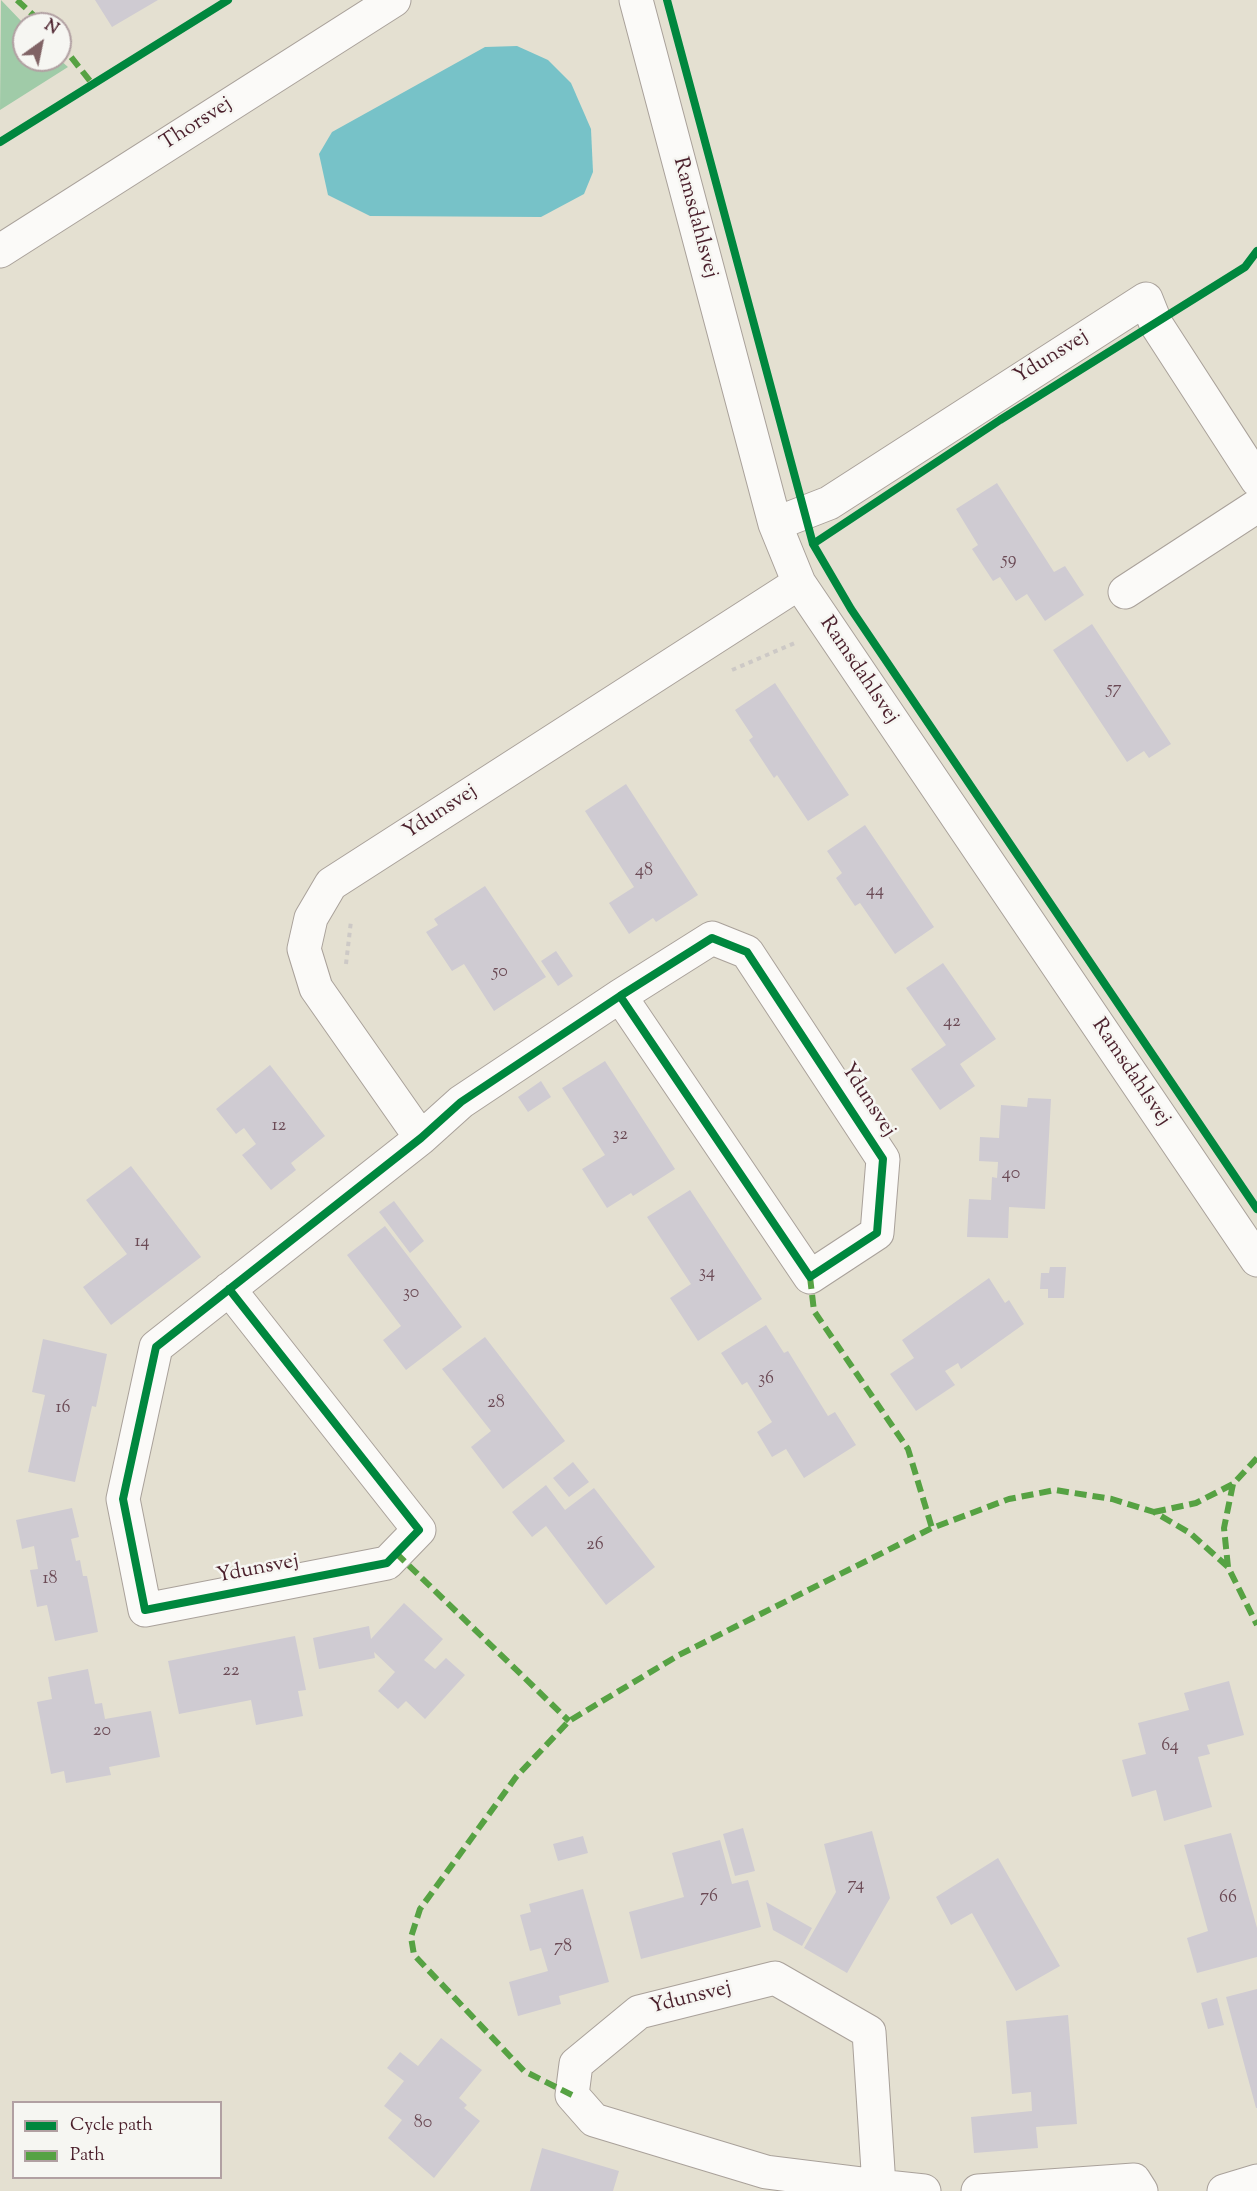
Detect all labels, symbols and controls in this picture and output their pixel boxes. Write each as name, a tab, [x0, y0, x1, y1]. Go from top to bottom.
north arrow	[12, 12, 72, 72]
text: N	[39, 15, 63, 41]
street label: Thorsvej	[156, 93, 238, 157]
street label: Ramsdahlsvej	[666, 155, 722, 281]
street label: Ydunsvej	[1010, 325, 1094, 391]
house number: 59	[1002, 550, 1016, 572]
street label: Ramsdahlsvej	[813, 612, 903, 730]
house number: 57	[1106, 679, 1122, 701]
street label: Ydunsvej	[399, 780, 483, 846]
house number: 48	[635, 861, 653, 883]
house number: 44	[866, 881, 884, 903]
house number: 50	[492, 962, 508, 984]
house number: 42	[943, 1012, 961, 1034]
street label: Ramsdahlsvej	[1085, 1014, 1175, 1132]
street label: Ydunsvej	[834, 1059, 900, 1143]
house number: 12	[272, 1116, 286, 1138]
house number: 32	[612, 1125, 628, 1147]
house number: 40	[1002, 1164, 1020, 1186]
house number: 14	[134, 1232, 150, 1254]
house number: 34	[699, 1263, 715, 1285]
house number: 30	[403, 1283, 419, 1305]
house number: 36	[758, 1369, 774, 1391]
house number: 28	[487, 1393, 505, 1415]
house number: 16	[55, 1398, 71, 1420]
house number: 26	[586, 1535, 604, 1557]
street label: Ydunsvej	[215, 1550, 301, 1590]
house number: 18	[42, 1569, 58, 1591]
house number: 22	[223, 1661, 239, 1683]
house number: 20	[93, 1721, 111, 1743]
house number: 64	[1161, 1736, 1179, 1758]
house number: 74	[848, 1875, 864, 1897]
house number: 76	[700, 1887, 718, 1909]
house number: 66	[1219, 1888, 1237, 1910]
house number: 78	[554, 1937, 572, 1959]
street label: Ydunsvej	[648, 1977, 734, 2021]
legend	[12, 2101, 222, 2179]
text: Cycle path	[70, 2113, 153, 2139]
house number: 80	[414, 2113, 432, 2135]
text: Path	[70, 2143, 105, 2169]

